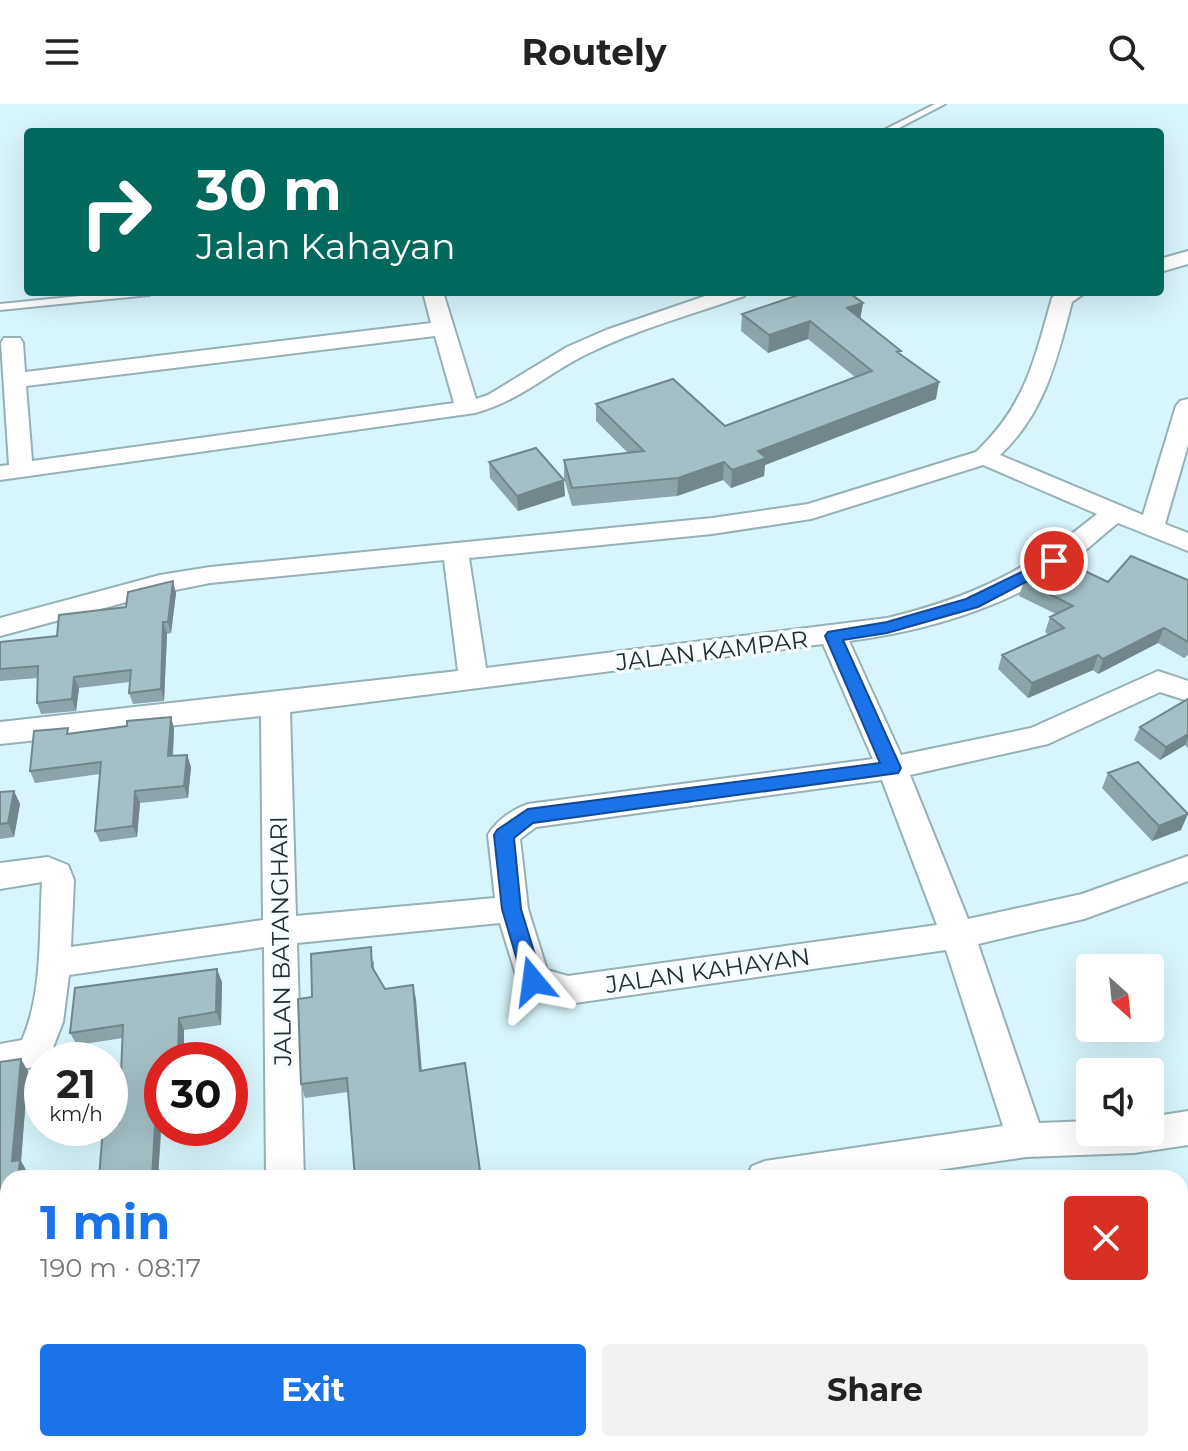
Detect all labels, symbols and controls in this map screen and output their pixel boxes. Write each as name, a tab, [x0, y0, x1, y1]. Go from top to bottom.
icon: menu	[40, 30, 84, 74]
text: Routely	[522, 30, 666, 74]
icon: search	[1104, 30, 1148, 74]
text: 30 m	[196, 156, 342, 224]
icon: right	[64, 160, 168, 264]
text: Jalan Kahayan	[196, 224, 456, 268]
pin	[1020, 527, 1088, 595]
icon: arrive	[1032, 539, 1076, 583]
street label: JALAN KAMPAR	[613, 624, 810, 677]
street label: JALAN BATANGHARI	[264, 816, 297, 1067]
position arrow	[491, 939, 575, 1023]
street label: JALAN KAHAYAN	[603, 942, 812, 999]
north arrow	[1076, 954, 1164, 1042]
map controls	[1076, 954, 1164, 1146]
speed limit sign: 30	[144, 1042, 248, 1146]
button: sound	[1076, 1058, 1164, 1146]
text: 21	[56, 1059, 96, 1108]
text: km/h	[49, 1102, 103, 1126]
text: 1 min	[40, 1193, 170, 1251]
button: close	[1064, 1196, 1148, 1280]
text: 190 m · 08:17	[40, 1252, 201, 1284]
button: Exit	[40, 1344, 586, 1436]
button: Share	[602, 1344, 1148, 1436]

